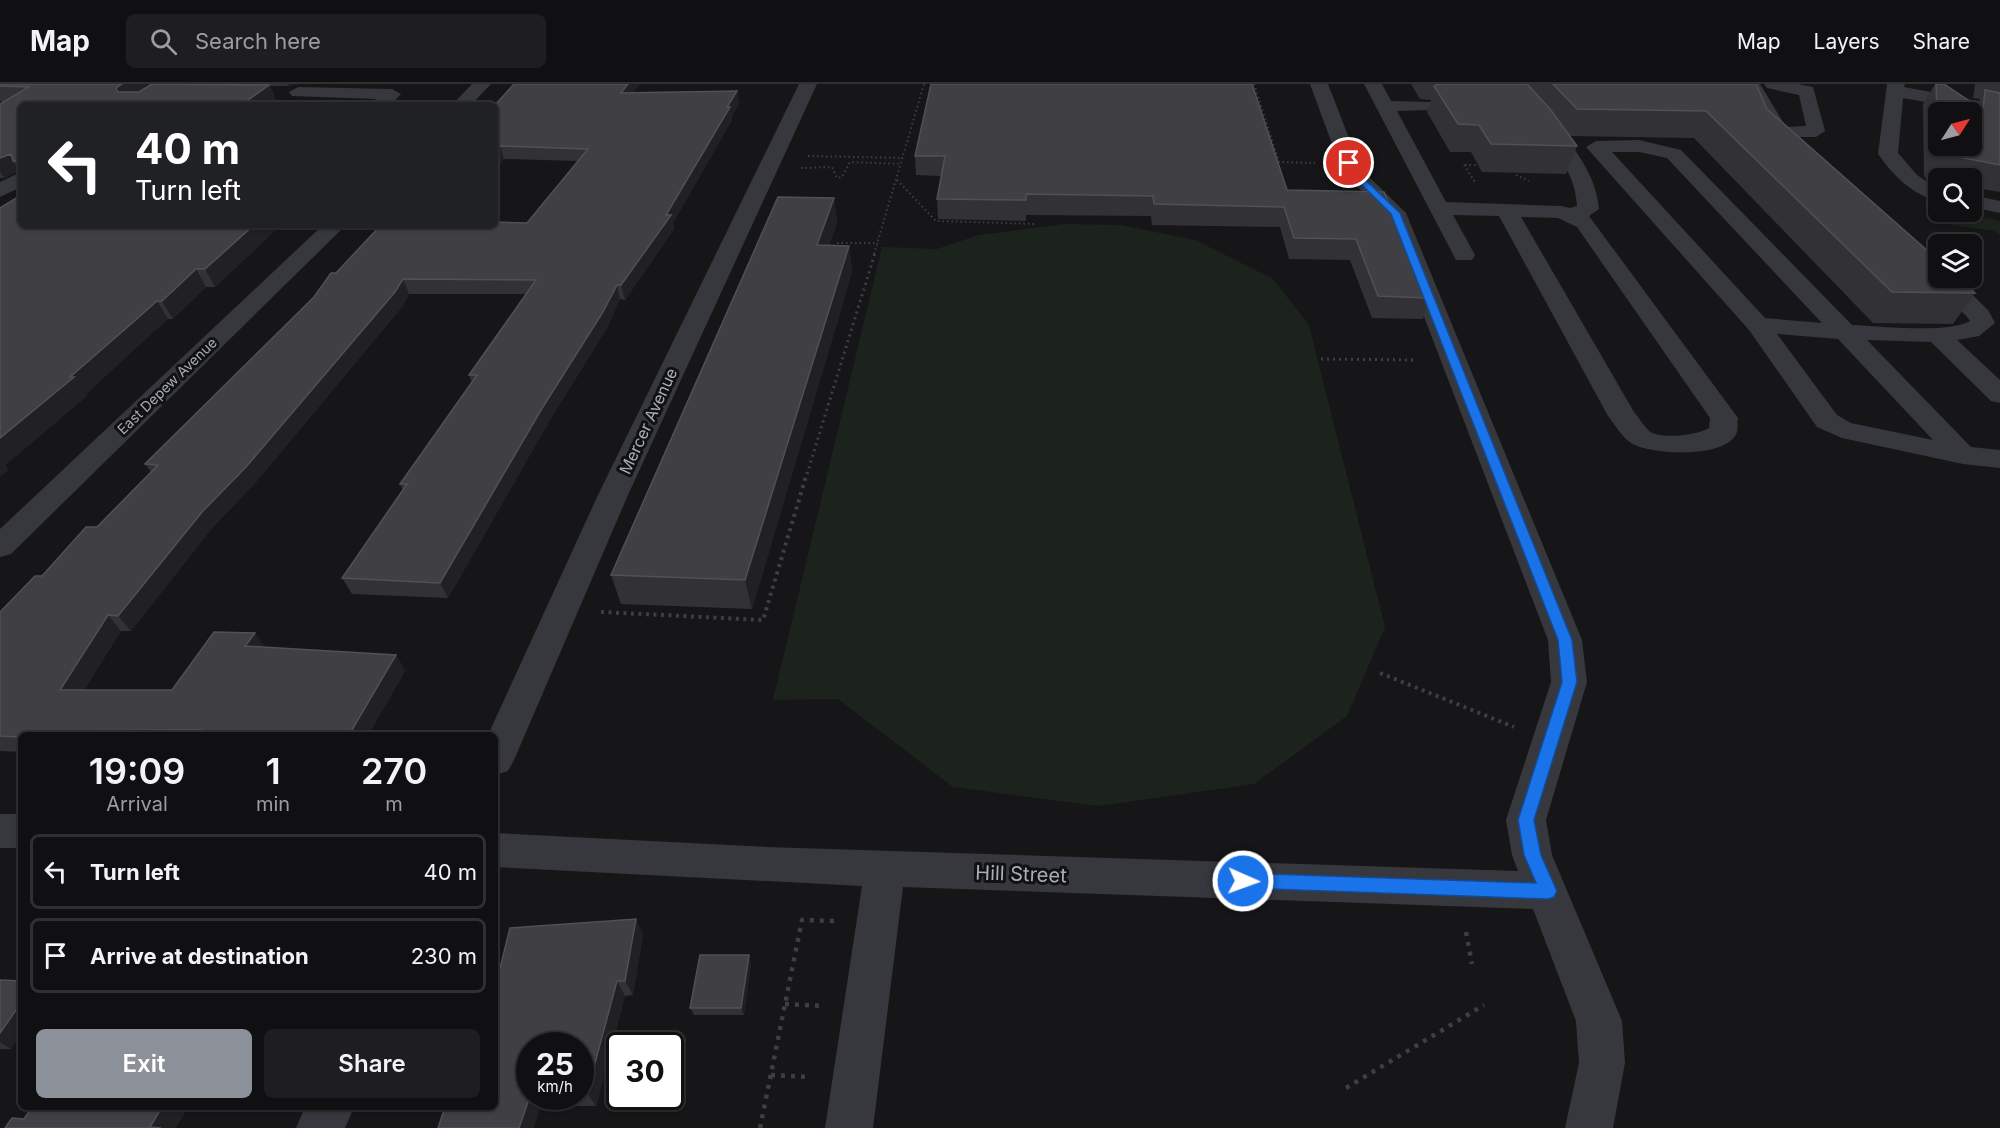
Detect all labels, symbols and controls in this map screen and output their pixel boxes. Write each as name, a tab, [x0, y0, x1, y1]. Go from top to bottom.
search box	[126, 14, 546, 68]
text: Map	[30, 24, 90, 58]
icon: search	[147, 25, 180, 58]
text: Search here	[195, 28, 321, 54]
text: Map	[1737, 29, 1781, 54]
text: Layers	[1814, 29, 1880, 54]
text: Share	[1913, 29, 1970, 54]
north arrow	[1928, 102, 1982, 156]
map controls	[1928, 102, 1982, 288]
text: 40 m	[135, 123, 240, 174]
icon: left	[36, 126, 114, 204]
pin	[1323, 137, 1374, 188]
icon: arrive	[1332, 146, 1365, 179]
button: search	[1928, 168, 1982, 222]
text: Turn left	[135, 174, 241, 207]
button: layers	[1928, 234, 1982, 288]
street label: East Depew Avenue	[113, 334, 220, 437]
street label: Mercer Avenue	[615, 365, 681, 477]
text: 19:09	[89, 749, 185, 793]
text: 1	[265, 749, 281, 793]
text: 270	[361, 749, 427, 793]
text: Arrival	[106, 792, 168, 816]
text: min	[256, 792, 290, 816]
text: m	[385, 792, 403, 816]
position arrow	[1211, 849, 1275, 913]
icon: left	[39, 855, 72, 888]
text: Turn left	[90, 859, 180, 885]
text: 40 m	[423, 859, 477, 885]
street label: Hill Street	[975, 860, 1068, 888]
icon: arrive	[39, 939, 72, 972]
text: Arrive at destination	[90, 943, 309, 969]
text: 230 m	[411, 943, 477, 969]
button: Exit	[36, 1029, 252, 1098]
button: Share	[264, 1029, 480, 1098]
speed limit sign: 30	[606, 1032, 684, 1110]
text: 25	[536, 1046, 574, 1082]
text: km/h	[537, 1077, 573, 1096]

